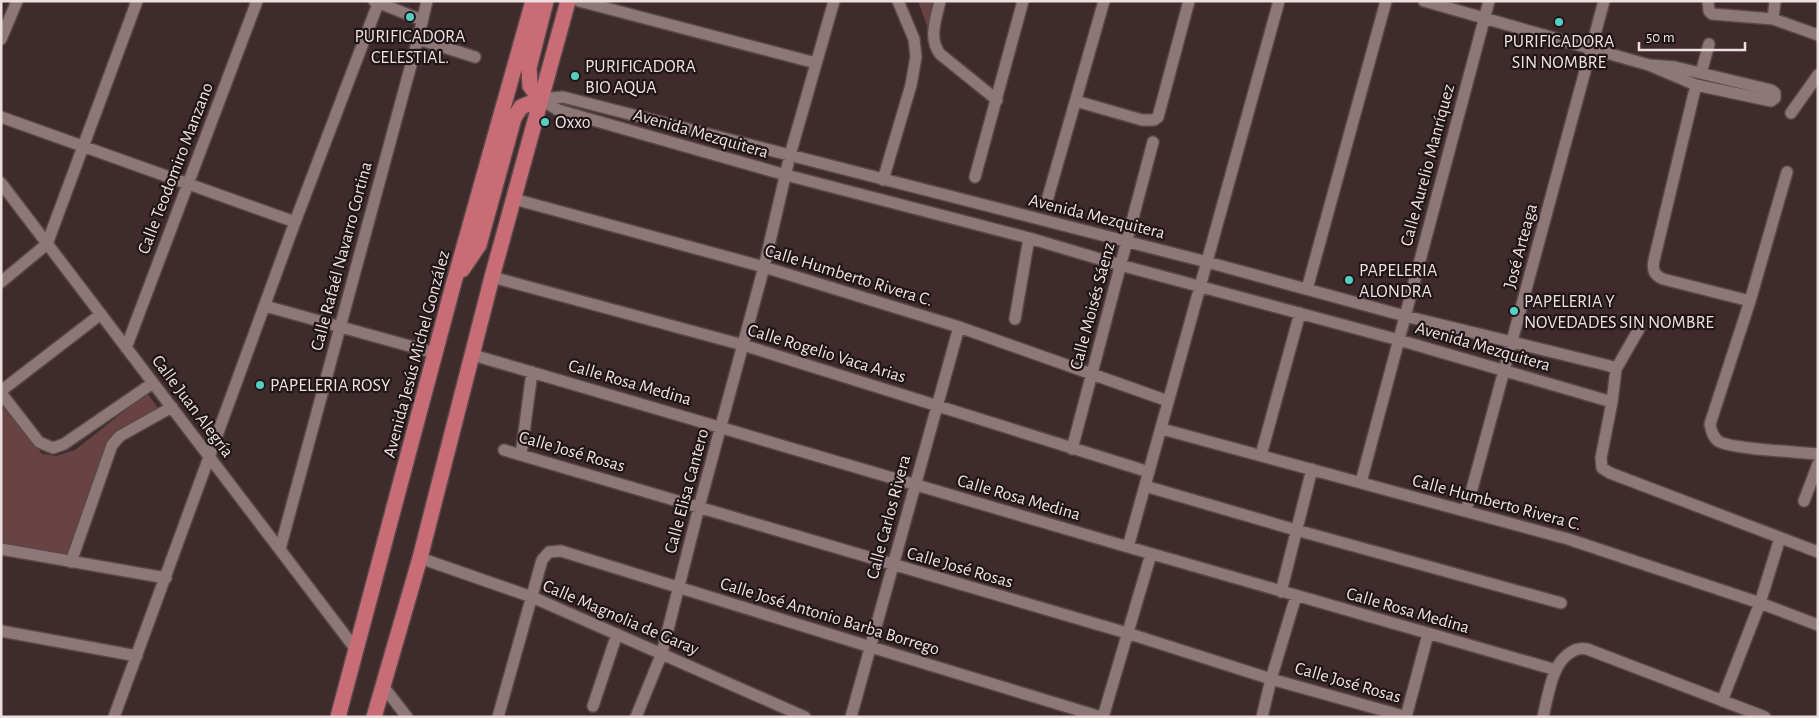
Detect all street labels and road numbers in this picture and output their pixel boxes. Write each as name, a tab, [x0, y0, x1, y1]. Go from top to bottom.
street label: Calle Teodomiro Manzano	[135, 80, 217, 257]
street label: Calle Aurelio Manríquez	[1398, 82, 1458, 248]
street label: Avenida Mezquitera	[631, 106, 770, 162]
street label: Calle Rafaél Navarro Cortina	[308, 160, 376, 353]
street label: Avenida Mezquitera	[1027, 191, 1167, 243]
street label: José Arteaga	[1501, 202, 1541, 291]
street label: Calle Moisés Sáenz	[1067, 241, 1119, 372]
street label: Calle Humberto Rivera C.	[763, 242, 935, 310]
street label: Avenida Jesús Michel González	[381, 249, 453, 460]
street label: Avenida Mezquitera	[1413, 319, 1552, 375]
street label: Calle Rogelio Vaca Arias	[745, 321, 908, 387]
street label: Calle Juan Alegría	[148, 352, 236, 461]
street label: Calle Rosa Medina	[566, 357, 693, 409]
street label: Calle Elisa Cantero	[662, 427, 712, 556]
street label: Calle José Rosas	[517, 428, 627, 476]
street label: Calle Carlos Rivera	[864, 453, 914, 581]
street label: Calle Rosa Medina	[955, 472, 1082, 524]
street label: Calle Humberto Rivera C.	[1410, 472, 1583, 534]
street label: Calle José Rosas	[905, 544, 1015, 592]
street label: Calle José Antonio Barba Borrego	[718, 575, 942, 659]
street label: Calle Magnolia de Garay	[540, 577, 702, 659]
street label: Calle Rosa Medina	[1344, 585, 1471, 637]
street label: Calle José Rosas	[1293, 659, 1403, 707]

